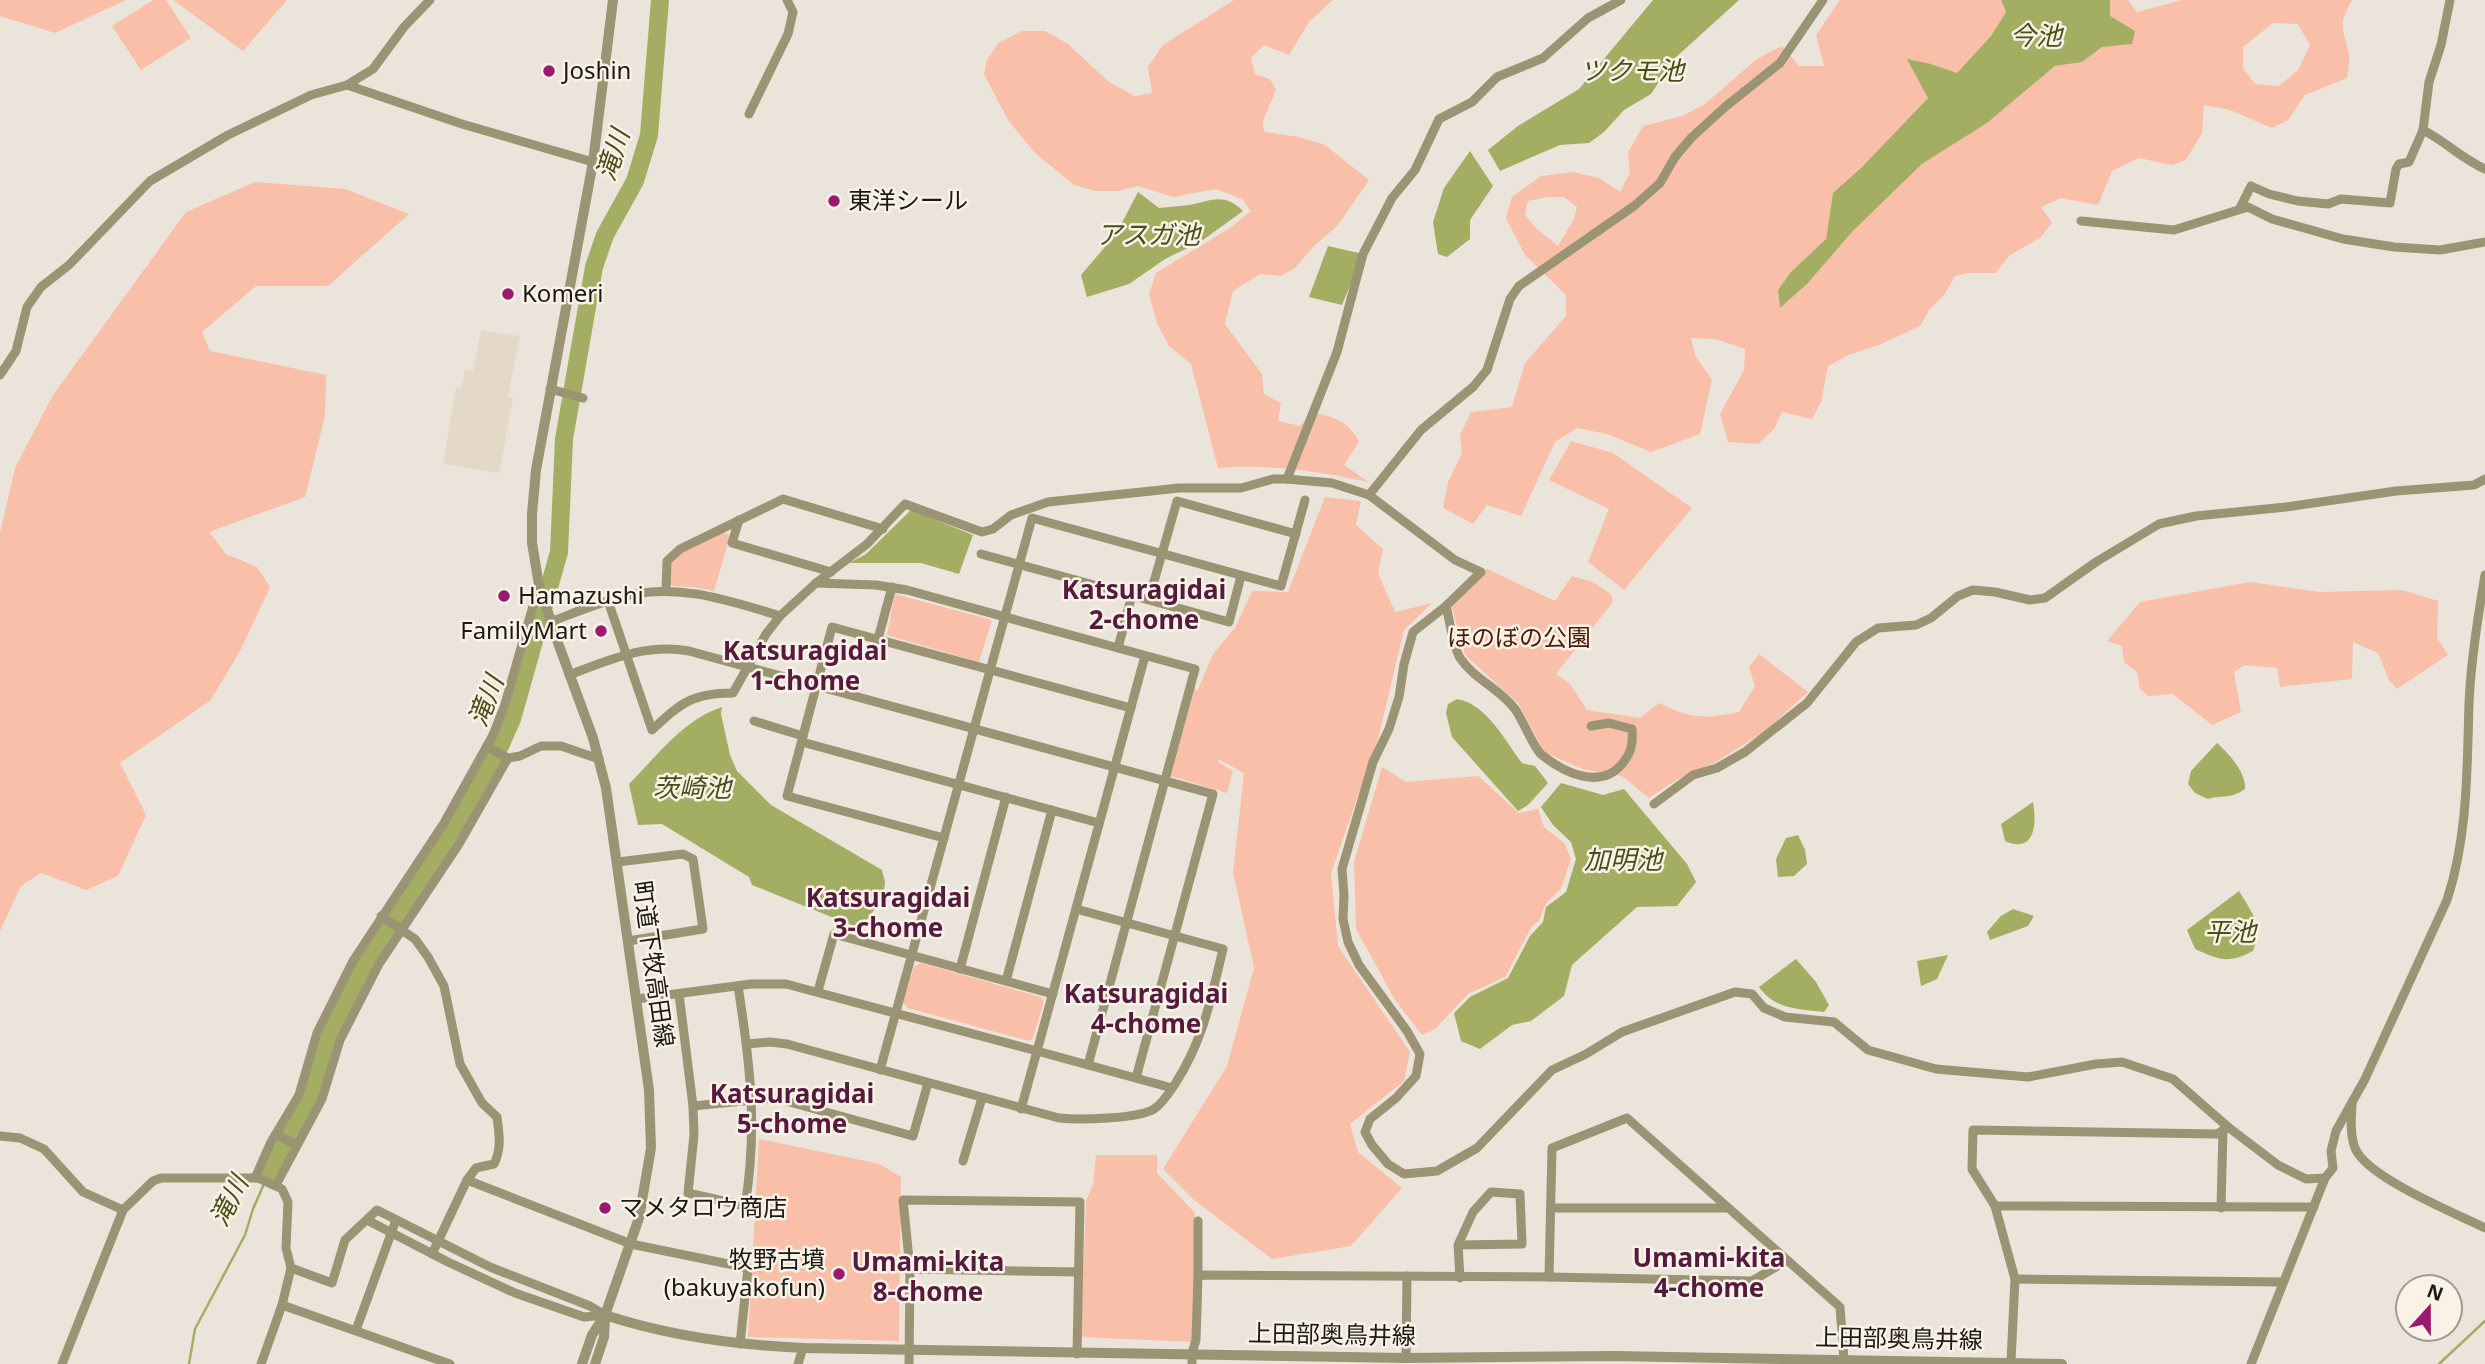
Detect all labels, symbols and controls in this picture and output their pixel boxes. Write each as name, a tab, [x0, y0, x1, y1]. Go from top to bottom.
water label: 今池	[2010, 17, 2065, 53]
water label: ツクモ池	[1580, 52, 1687, 88]
place label: Joshin	[561, 53, 631, 86]
marker: Joshin	[541, 63, 557, 79]
water label: 滝川	[587, 122, 638, 185]
place label: 東洋シール	[848, 183, 968, 216]
marker: 東洋シール	[826, 193, 842, 209]
water label: アスガ池	[1096, 216, 1203, 252]
place label: Komeri	[522, 276, 603, 309]
marker: Komeri	[500, 286, 516, 302]
district label: Katsuragidai 2-chome	[1062, 571, 1226, 637]
place label: Hamazushi	[518, 578, 644, 611]
marker: Hamazushi	[496, 588, 512, 604]
place label: FamilyMart	[460, 613, 587, 646]
park label: ほのぼの公園	[1447, 620, 1591, 653]
marker: FamilyMart	[593, 623, 609, 639]
district label: Katsuragidai 1-chome	[723, 632, 887, 698]
water label: 滝川	[459, 667, 512, 731]
water label: 茨崎池	[653, 769, 734, 805]
water label: 加明池	[1584, 841, 1665, 877]
street label: 町道下牧高田線	[626, 878, 683, 1049]
district label: Katsuragidai 3-chome	[806, 879, 970, 945]
water label: 平池	[2204, 913, 2259, 949]
district label: Katsuragidai 4-chome	[1064, 975, 1228, 1041]
district label: Katsuragidai 5-chome	[710, 1075, 874, 1141]
water label: 滝川	[200, 1167, 257, 1232]
place label: マメタロウ商店	[619, 1190, 787, 1223]
marker: マメタロウ商店	[597, 1200, 613, 1216]
district label: Umami-kita 4-chome	[1633, 1239, 1785, 1305]
place label: 牧野古墳 (bakuyakofun)	[664, 1242, 825, 1303]
district label: Umami-kita 8-chome	[852, 1243, 1004, 1309]
marker: 牧野古墳 (bakuyakofun)	[831, 1266, 847, 1282]
north arrow	[2394, 1273, 2464, 1343]
text: N	[2423, 1277, 2447, 1307]
street label: 上田部奥鳥井線	[1248, 1316, 1416, 1351]
street label: 上田部奥鳥井線	[1815, 1320, 1983, 1355]

